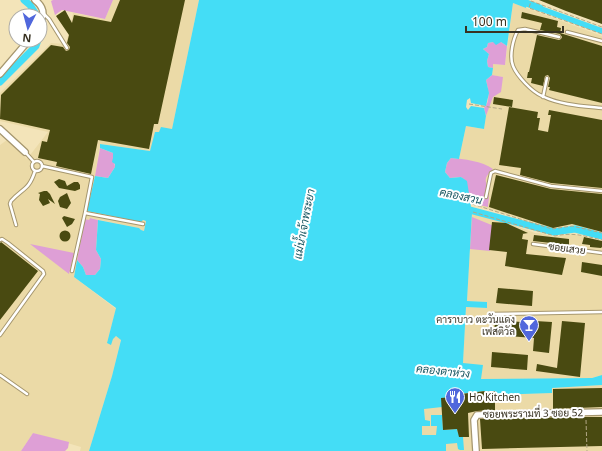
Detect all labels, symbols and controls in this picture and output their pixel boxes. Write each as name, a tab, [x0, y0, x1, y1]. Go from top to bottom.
north arrow	[8, 8, 48, 48]
scale bar	[466, 8, 563, 34]
text: 100 m	[472, 13, 507, 30]
text: N	[22, 31, 32, 46]
water label: คลองสวน	[438, 184, 484, 207]
water label: แม่น้ำเจ้าพระยา	[286, 187, 318, 260]
street label: ซอยเสวย	[548, 239, 586, 257]
place label: คาราบาว ตะวันแดง เฟสติวัล	[436, 312, 515, 338]
bar icon: คาราบาว ตะวันแดง เฟสติวัล	[518, 314, 540, 342]
water label: คลองตาห่วง	[415, 360, 471, 381]
restaurant icon: Ho Kitchen	[444, 386, 466, 414]
place label: Ho Kitchen	[469, 390, 520, 404]
street label: ซอยพระรามที่ 3 ซอย 52	[483, 404, 584, 421]

